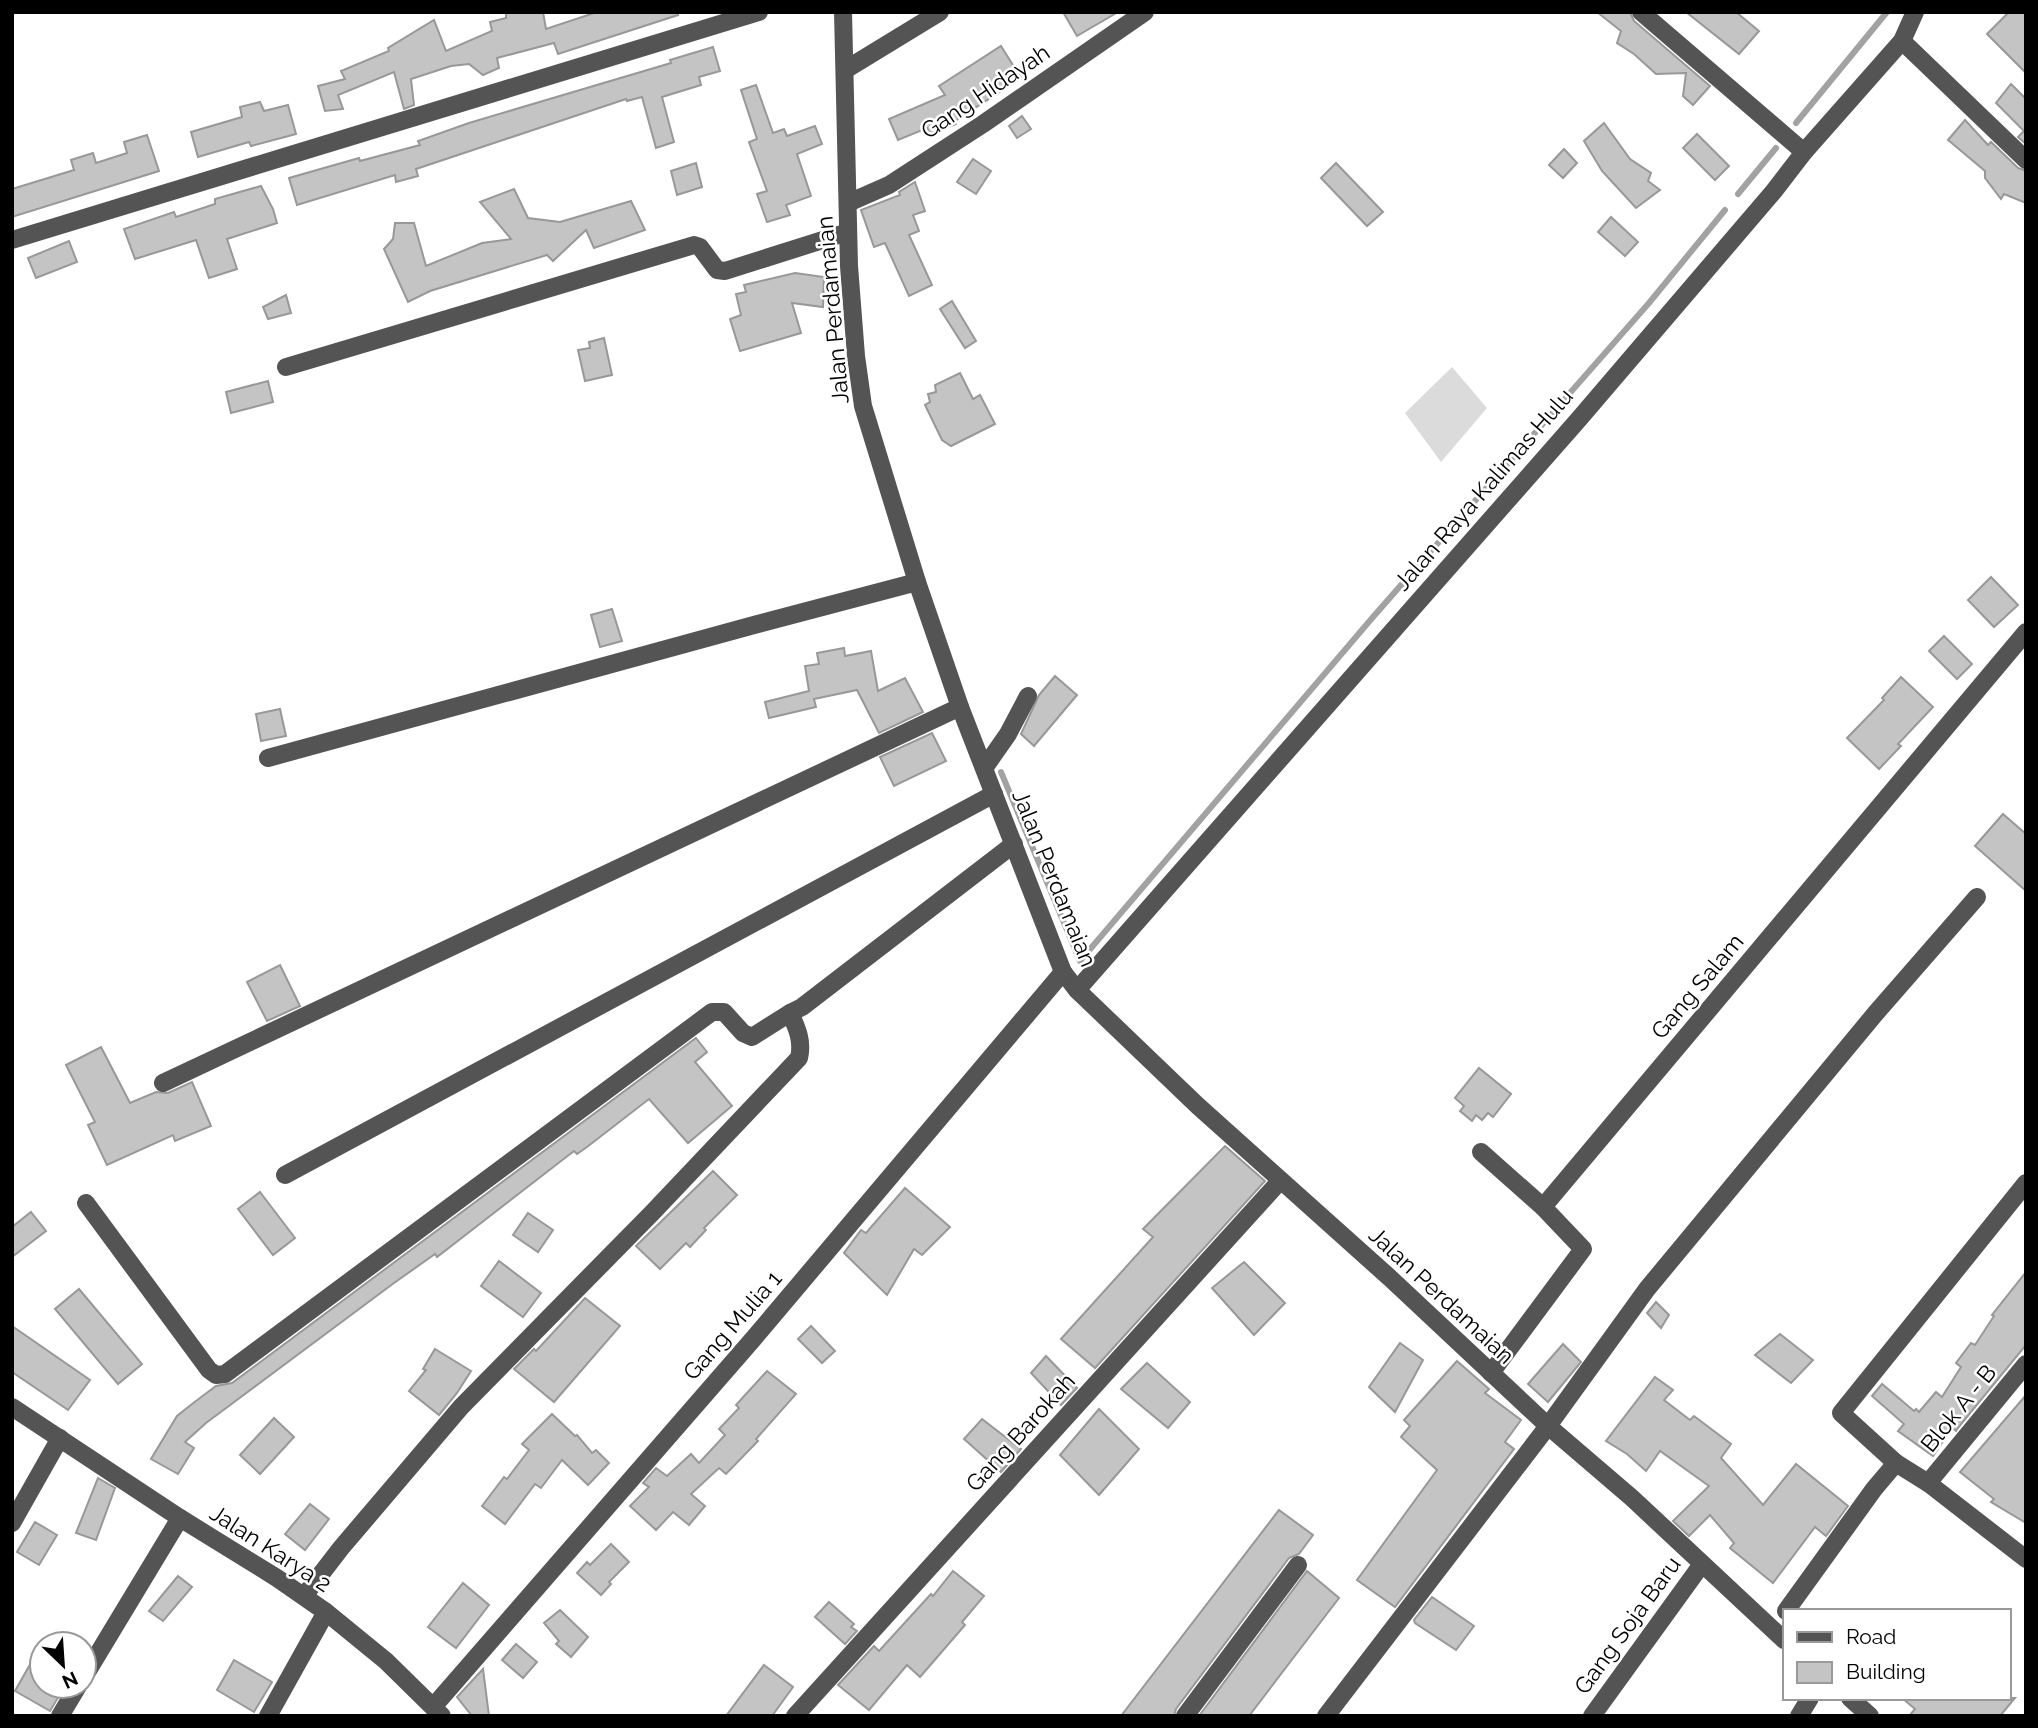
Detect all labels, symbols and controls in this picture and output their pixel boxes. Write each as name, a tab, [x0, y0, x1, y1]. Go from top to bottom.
street label: Gang Hidayah	[916, 38, 1054, 144]
street label: Jalan Perdamaian	[810, 215, 854, 405]
street label: Jalan Raya Kalimas Hulu	[1388, 382, 1578, 596]
street label: Jalan Perdamaian	[1007, 786, 1103, 970]
street label: Gang Salam	[1645, 928, 1749, 1044]
street label: Jalan Perdamaian	[1364, 1221, 1520, 1369]
street label: Gang Mulia 1	[677, 1265, 787, 1385]
street label: Blok A - B	[1915, 1359, 2001, 1457]
street label: Gang Barokah	[960, 1367, 1080, 1497]
street label: Jalan Karya 2	[205, 1499, 337, 1597]
street label: Gang Soja Baru	[1568, 1551, 1686, 1699]
legend	[1783, 1609, 2010, 1700]
text: Road	[1846, 1624, 1896, 1649]
north arrow	[28, 1630, 98, 1700]
text: Building	[1846, 1659, 1926, 1684]
text: N	[59, 1667, 81, 1693]

